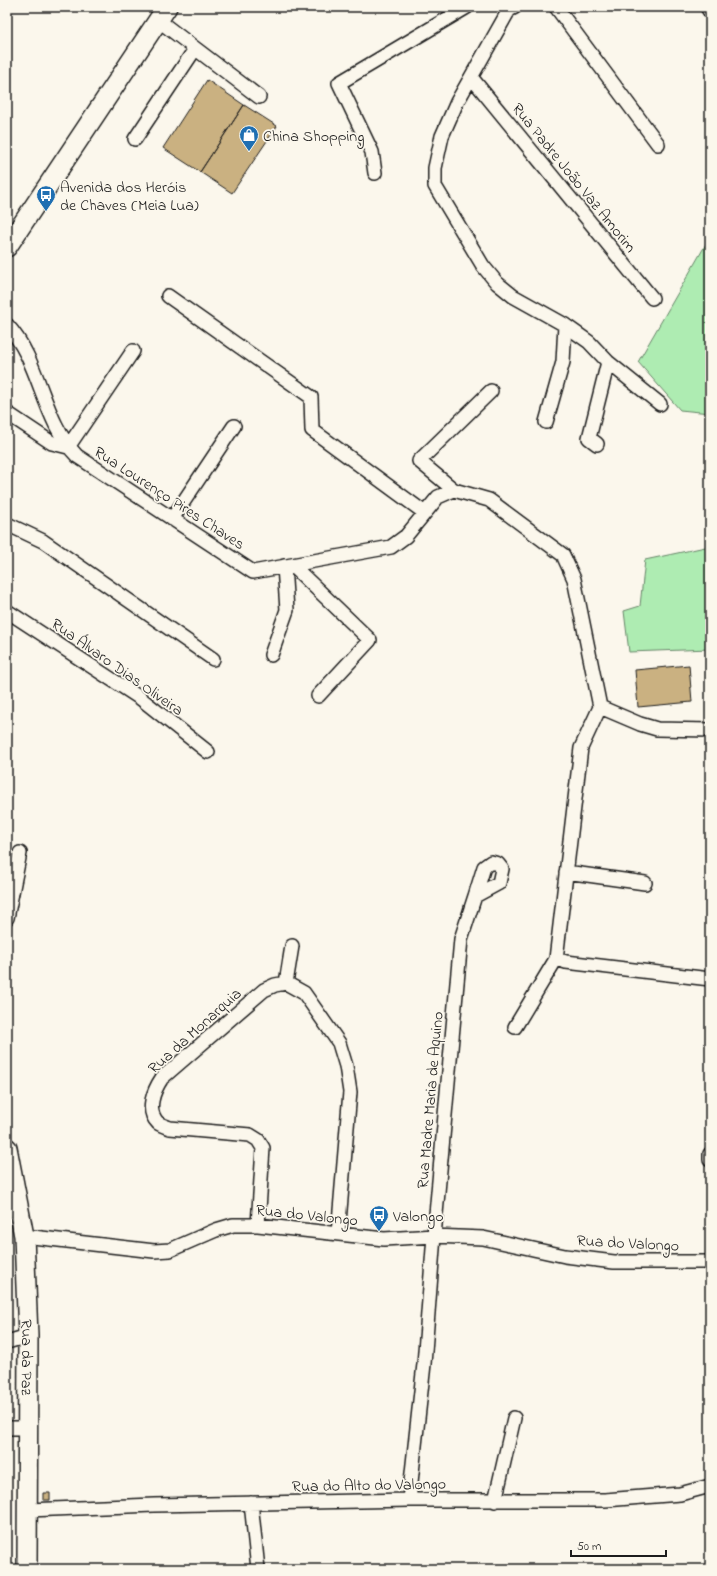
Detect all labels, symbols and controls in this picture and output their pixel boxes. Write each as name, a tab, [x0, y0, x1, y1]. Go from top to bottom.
street label: Rua Padre João Vaz Amorim	[505, 98, 642, 258]
shop icon: China Shopping	[238, 124, 260, 152]
place label: China Shopping	[263, 125, 364, 149]
place label: Avenida dos Heróis de Chaves (Meia Lua)	[60, 176, 199, 218]
bus stop icon: Avenida dos Heróis de Chaves (Meia Lua)	[35, 184, 57, 212]
street label: Rua Lourenço Pires Chaves	[89, 441, 249, 557]
street label: Rua Álvaro Dias Oliveira	[46, 613, 188, 723]
street label: Rua da Monarquia	[143, 983, 248, 1080]
street label: Rua Madre Maria de Aquino	[411, 1011, 451, 1190]
street label: Rua do Valongo	[255, 1199, 359, 1233]
bus stop icon: Valongo	[368, 1204, 390, 1232]
place label: Valongo	[392, 1205, 444, 1229]
street label: Rua do Valongo	[576, 1229, 680, 1259]
street label: Rua da Paz	[13, 1319, 38, 1396]
street label: Rua do Alto do Valongo	[292, 1473, 446, 1499]
scale bar	[571, 1532, 666, 1558]
text: 50 m	[577, 1538, 601, 1556]

